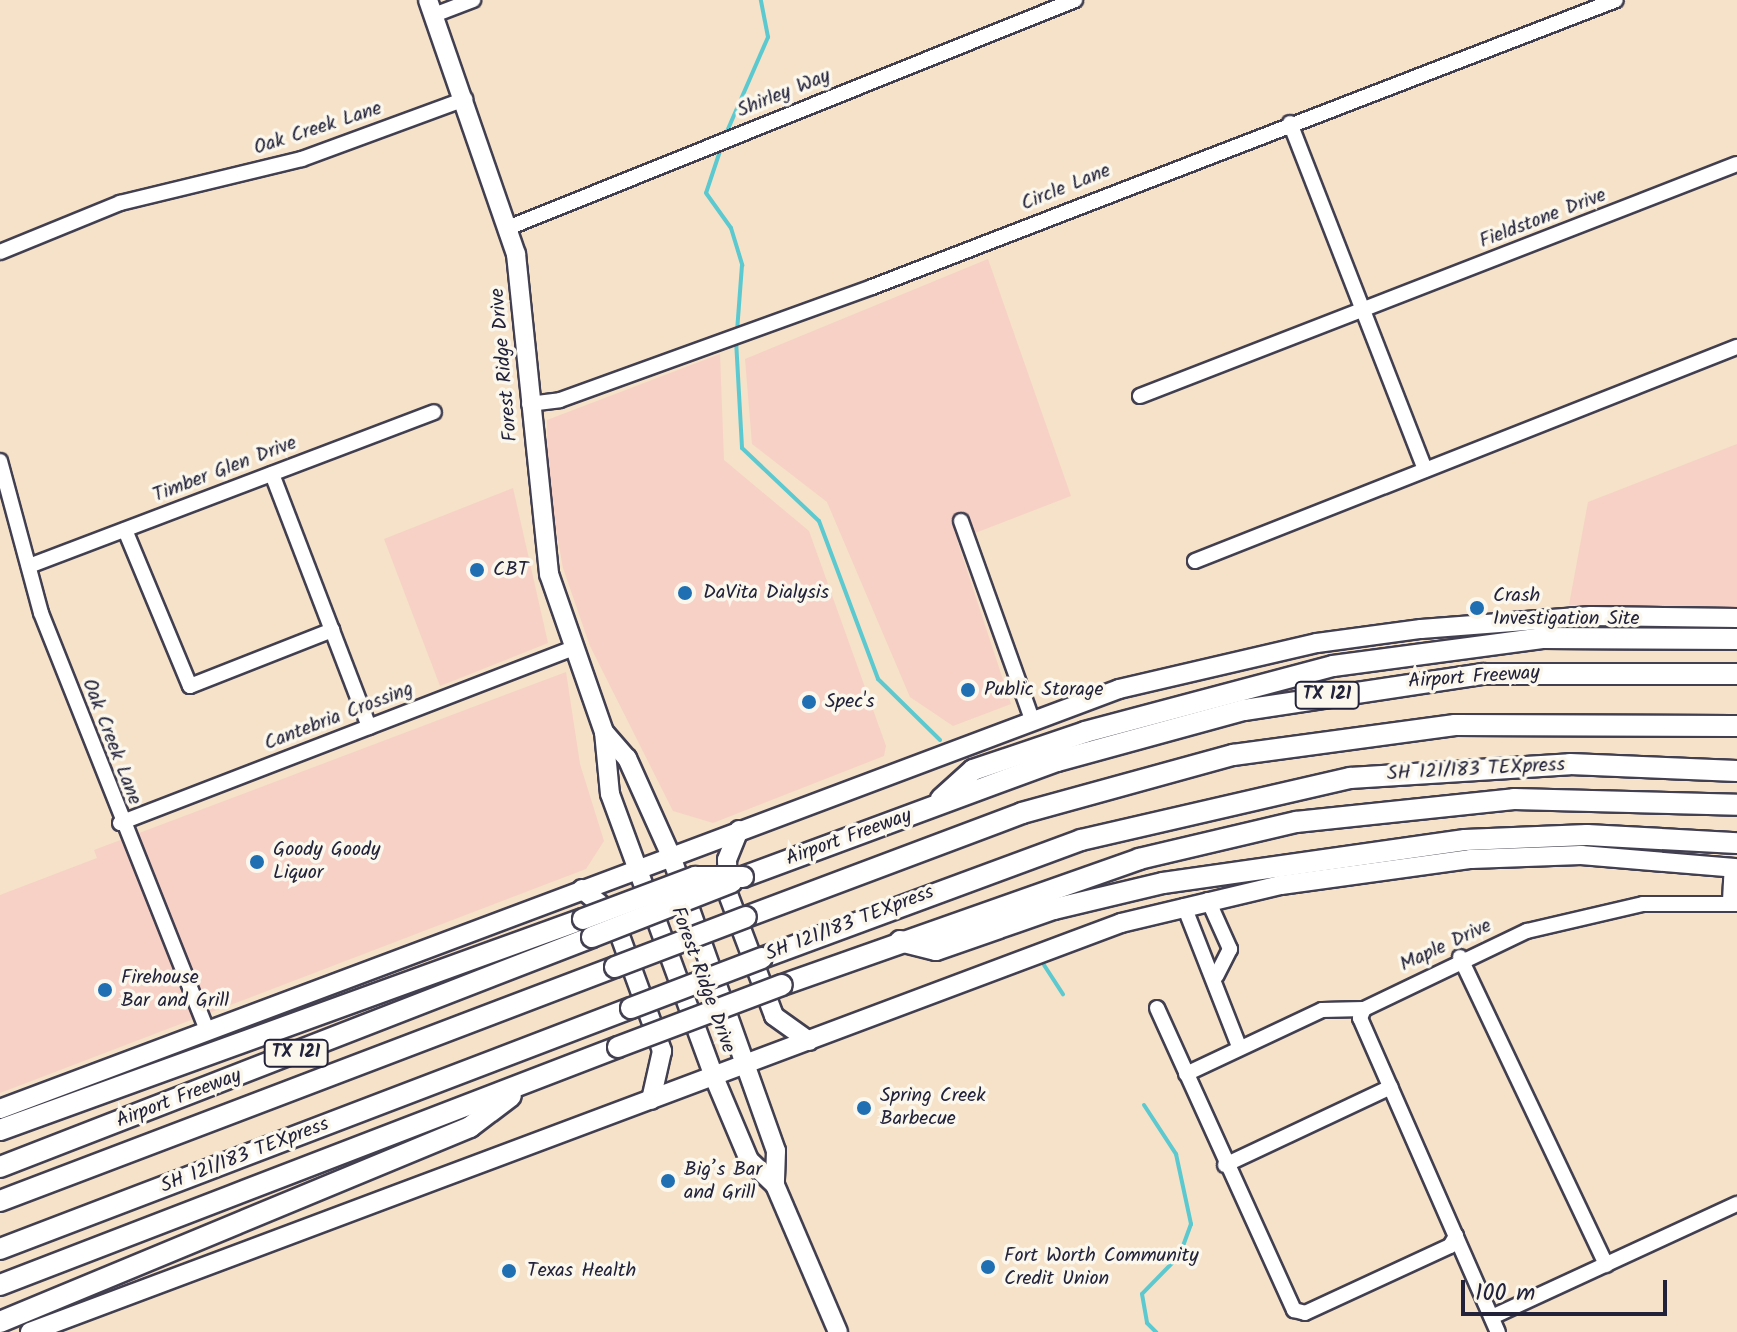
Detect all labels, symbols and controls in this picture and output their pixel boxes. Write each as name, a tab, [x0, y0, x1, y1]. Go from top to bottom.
street label: Shirley Way	[734, 64, 834, 124]
street label: Oak Creek Lane	[251, 97, 385, 161]
street label: Circle Lane	[1018, 159, 1114, 217]
street label: Fieldstone Drive	[1476, 184, 1610, 254]
street label: Forest Ridge Drive	[486, 287, 524, 443]
street label: Timber Glen Drive	[150, 432, 300, 508]
place label: CBT	[493, 558, 528, 582]
marker: CBT	[468, 561, 486, 579]
place label: DaVita Dialysis	[703, 581, 829, 605]
marker: DaVita Dialysis	[674, 582, 696, 604]
place label: Crash Investigation Site	[1493, 584, 1640, 631]
marker: Crash Investigation Site	[1468, 599, 1486, 617]
street label: Airport Freeway	[1407, 661, 1541, 695]
street label: Oak Creek Lane	[76, 676, 146, 808]
street label: Cantebria Crossing	[261, 678, 417, 756]
place label: Public Storage	[984, 678, 1103, 702]
marker: Public Storage	[959, 681, 977, 699]
road number: TX 121	[1293, 681, 1361, 709]
place label: Spec's	[825, 690, 874, 714]
marker: Spec's	[800, 693, 818, 711]
street label: SH 121/183 TEXpress	[1386, 753, 1566, 787]
street label: Airport Freeway	[783, 804, 915, 872]
place label: Goody Goody Liquor	[273, 838, 380, 885]
marker: Goody Goody Liquor	[248, 853, 266, 871]
street label: SH 121/183 TEXpress	[763, 881, 937, 967]
street label: Forest Ridge Drive	[664, 904, 740, 1056]
street label: Maple Drive	[1396, 914, 1496, 978]
place label: Firehouse Bar and Grill	[121, 966, 229, 1013]
marker: Firehouse Bar and Grill	[96, 981, 114, 999]
road number: TX 121	[262, 1039, 330, 1067]
street label: Airport Freeway	[113, 1064, 245, 1134]
place label: Spring Creek Barbecue	[880, 1084, 986, 1131]
marker: Spring Creek Barbecue	[855, 1099, 873, 1117]
street label: SH 121/183 TEXpress	[158, 1113, 332, 1199]
place label: Big’s Bar and Grill	[684, 1158, 762, 1205]
marker: Big’s Bar and Grill	[659, 1172, 677, 1190]
place label: Fort Worth Community Credit Union	[1004, 1244, 1199, 1291]
marker: Fort Worth Community Credit Union	[979, 1258, 997, 1276]
place label: Texas Health	[527, 1259, 636, 1283]
marker: Texas Health	[498, 1260, 520, 1282]
scale bar	[1465, 1264, 1671, 1314]
text: 100 m	[1475, 1274, 1535, 1313]

